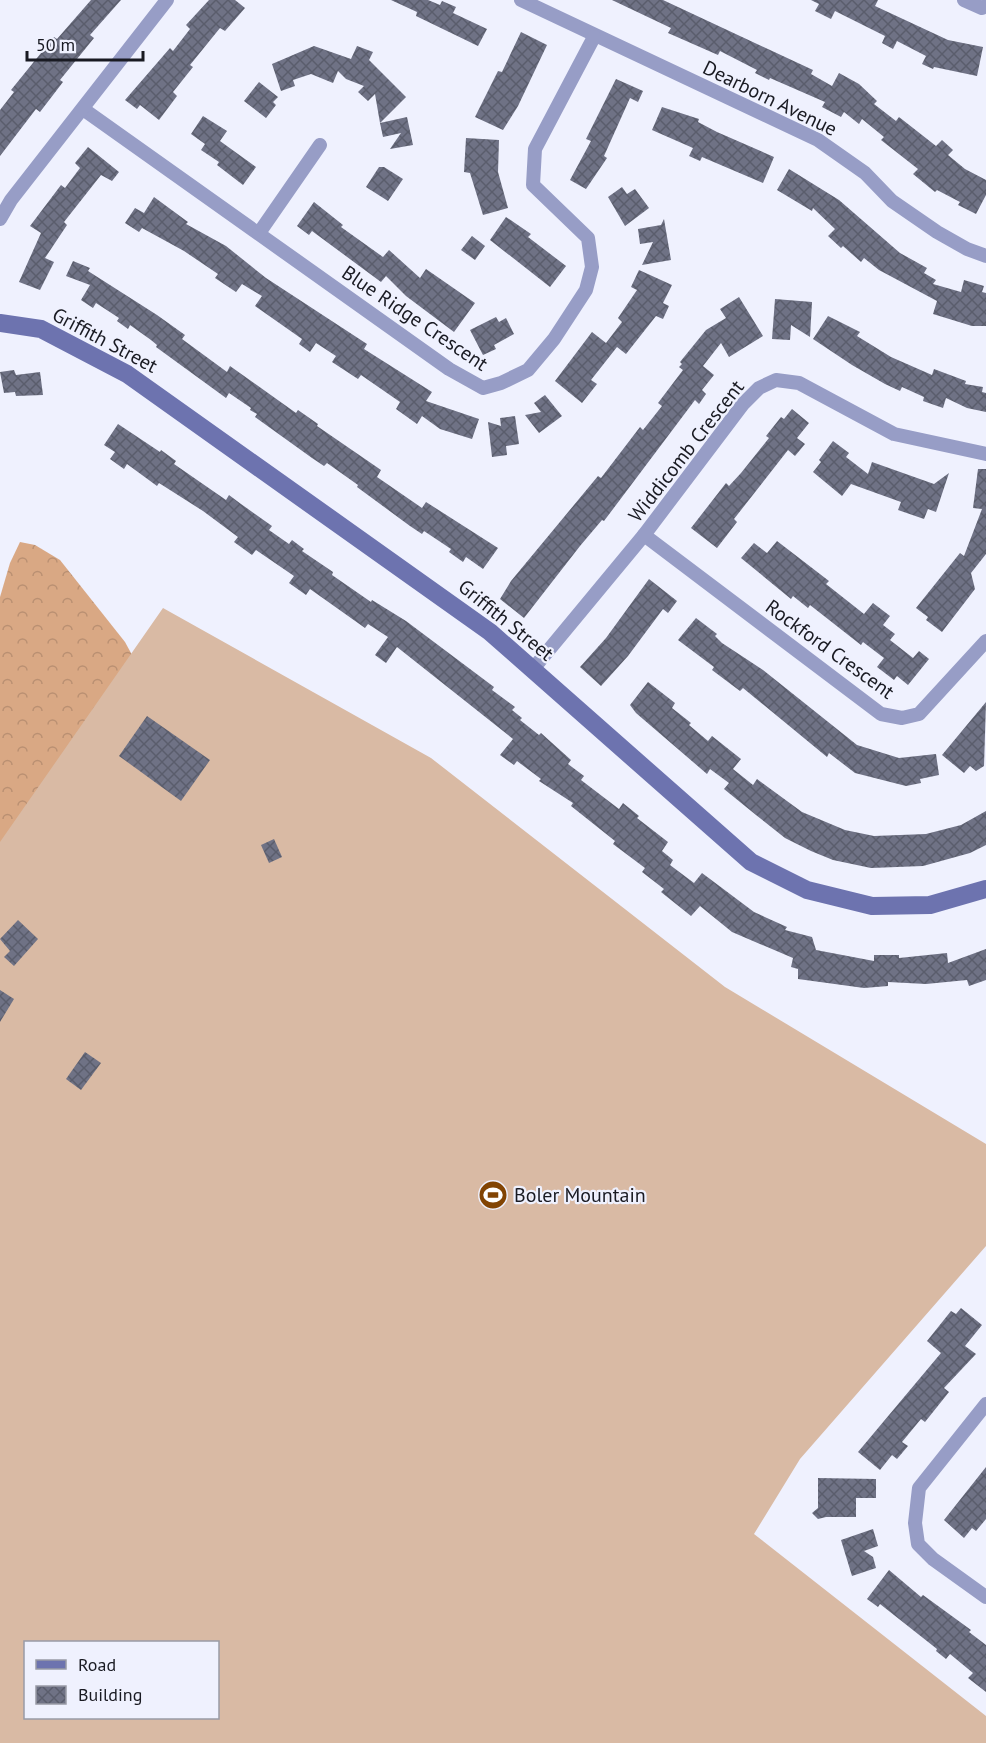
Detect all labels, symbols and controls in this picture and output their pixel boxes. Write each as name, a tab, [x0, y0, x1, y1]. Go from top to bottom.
scale bar	[27, 24, 142, 62]
text: 50 m	[36, 33, 75, 56]
street label: Dearborn Avenue	[699, 54, 841, 142]
street label: Blue Ridge Crescent	[337, 259, 493, 377]
street label: Griffith Street	[48, 301, 162, 379]
street label: Widdicomb Crescent	[622, 375, 750, 527]
street label: Griffith Street	[453, 573, 559, 667]
street label: Rockford Crescent	[760, 594, 900, 705]
sports icon: Boler Mountain	[477, 1179, 509, 1211]
place label: Boler Mountain	[514, 1182, 646, 1208]
legend	[24, 1641, 219, 1719]
text: Road	[78, 1653, 116, 1676]
text: Building	[78, 1683, 142, 1706]

